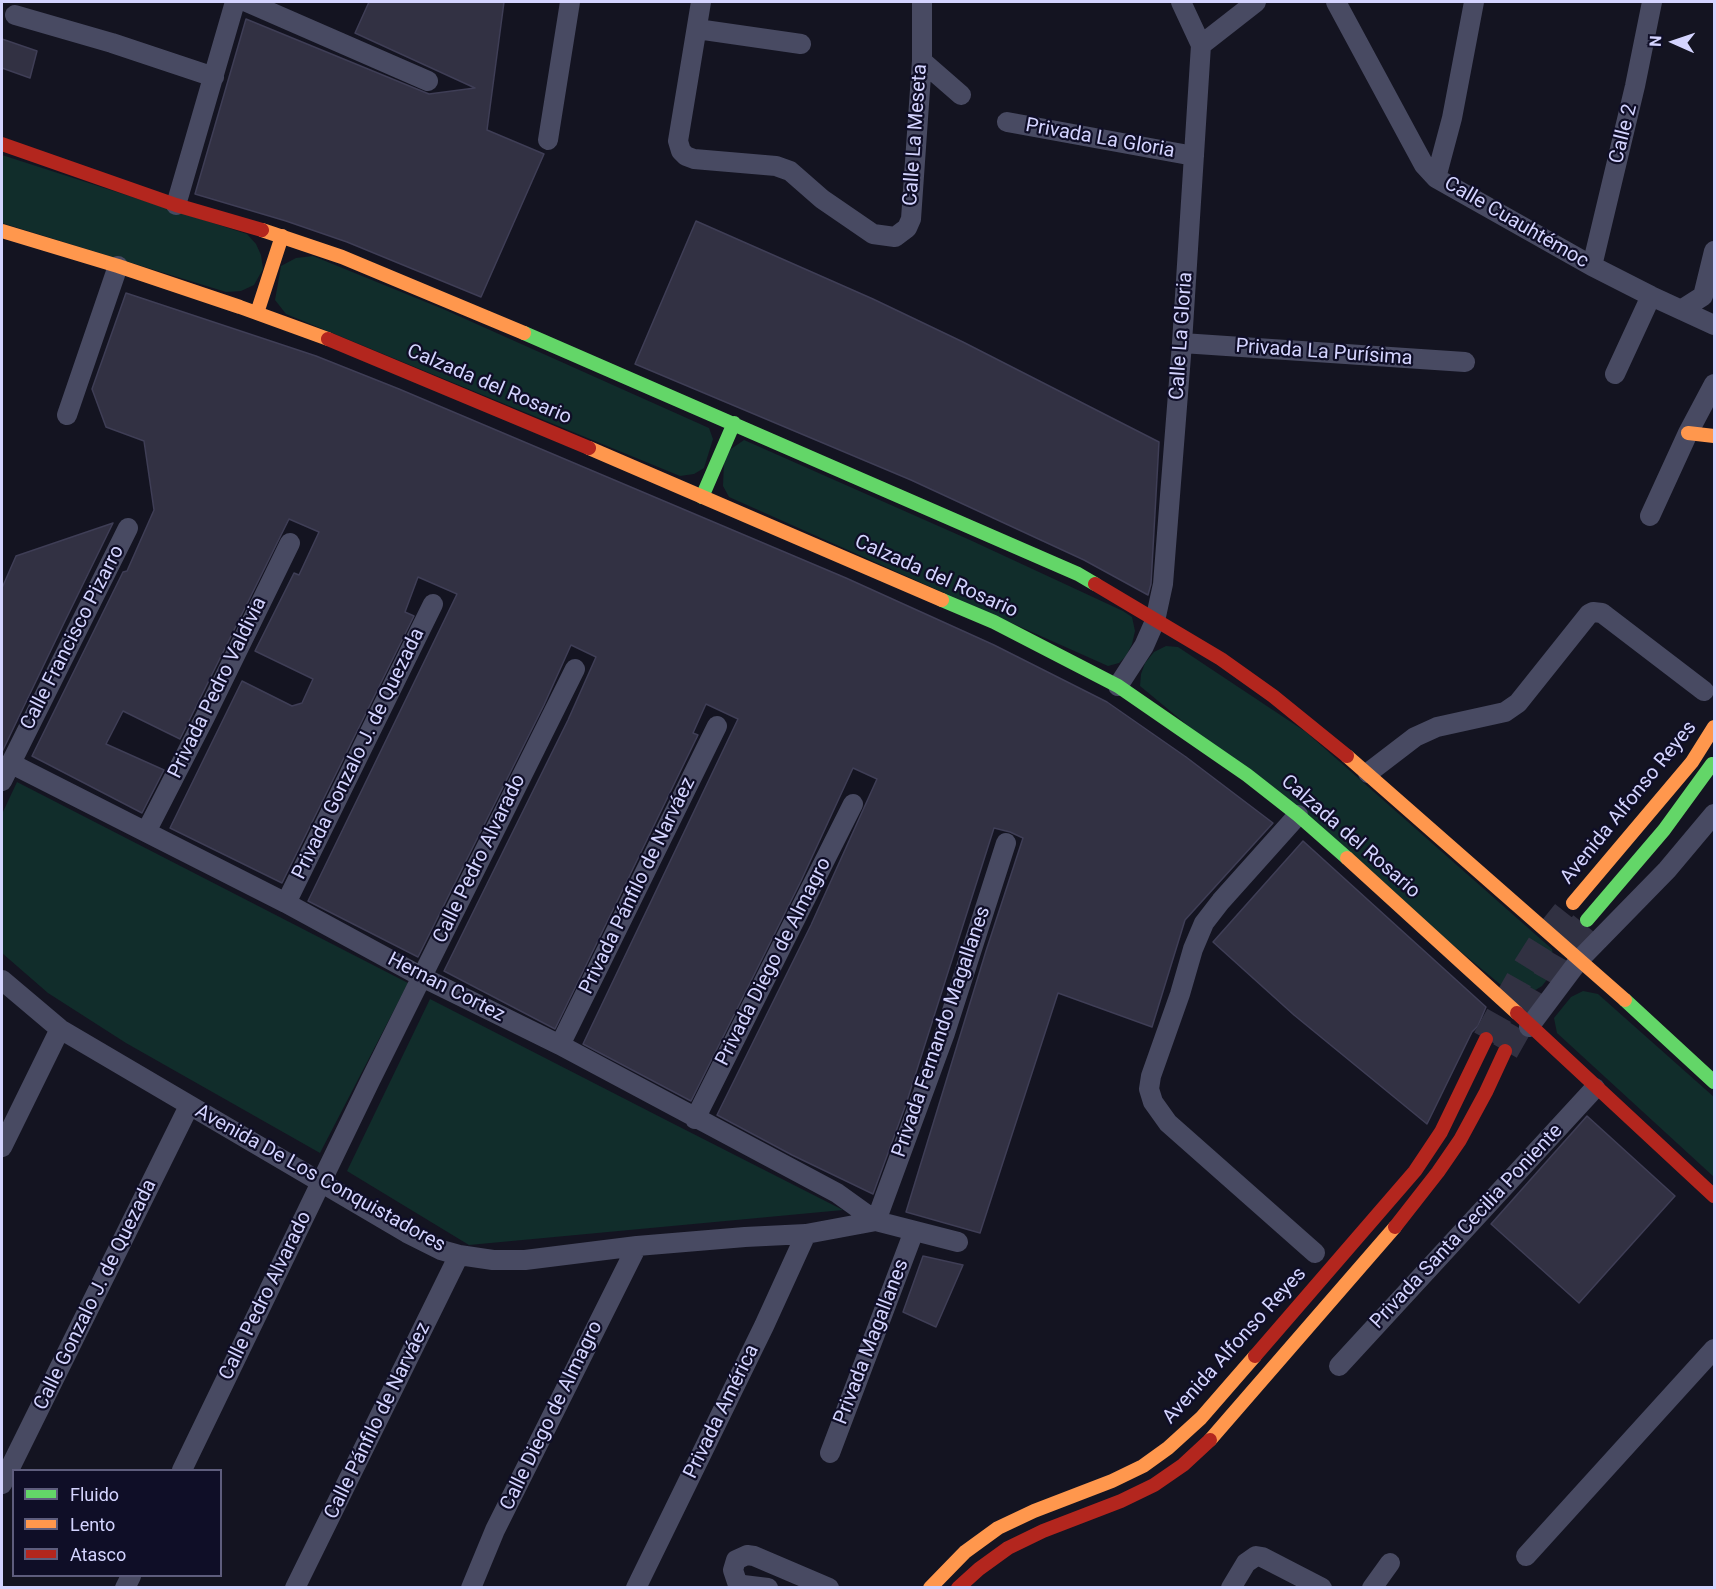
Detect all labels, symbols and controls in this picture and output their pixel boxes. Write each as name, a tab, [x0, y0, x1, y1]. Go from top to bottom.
north arrow	[1644, 12, 1704, 72]
text: N	[1646, 35, 1665, 47]
street label: Calle La Meseta	[899, 63, 933, 207]
street label: Calle 2	[1605, 102, 1643, 166]
street label: Privada La Gloria	[1024, 114, 1176, 164]
street label: Calle Cuauhtémoc	[1440, 172, 1592, 274]
street label: Calle La Gloria	[1166, 271, 1198, 401]
street label: Privada La Purísima	[1235, 335, 1413, 371]
street label: Calzada del Rosario	[403, 339, 575, 431]
street label: Calzada del Rosario	[851, 530, 1021, 624]
street label: Calle Francisco Pizarro	[16, 542, 130, 734]
street label: Privada Pedro Valdivia	[164, 593, 272, 783]
street label: Privada Gonzalo J. de Quezada	[288, 625, 430, 883]
street label: Avenida Alfonso Reyes	[1556, 717, 1702, 889]
street label: Calzada del Rosario	[1276, 770, 1424, 904]
street label: Calle Pedro Alvarado	[429, 771, 531, 947]
street label: Privada Pánfilo de Narváez	[575, 774, 701, 998]
street label: Privada Diego de Almagro	[711, 854, 837, 1070]
street label: Privada Fernando Magallanes	[888, 903, 996, 1161]
street label: Hernan Cortez	[383, 948, 509, 1028]
street label: Avenida De Los Conquistadores	[191, 1100, 449, 1258]
street label: Privada Santa Cecilia Poniente	[1366, 1120, 1568, 1334]
street label: Calle Gonzalo J. de Quezada	[30, 1176, 162, 1414]
street label: Calle Pedro Alvarado	[215, 1208, 317, 1384]
street label: Privada Magallanes	[829, 1256, 915, 1428]
street label: Avenida Alfonso Reyes	[1158, 1263, 1312, 1429]
street label: Calle Diego de Almagro	[496, 1317, 608, 1515]
street label: Calle Pánfilo de Narváez	[320, 1319, 436, 1523]
street label: Privada América	[679, 1341, 765, 1483]
legend	[12, 1469, 222, 1577]
text: Fluido	[70, 1484, 119, 1505]
text: Lento	[70, 1514, 115, 1535]
text: Atasco	[70, 1544, 126, 1565]

